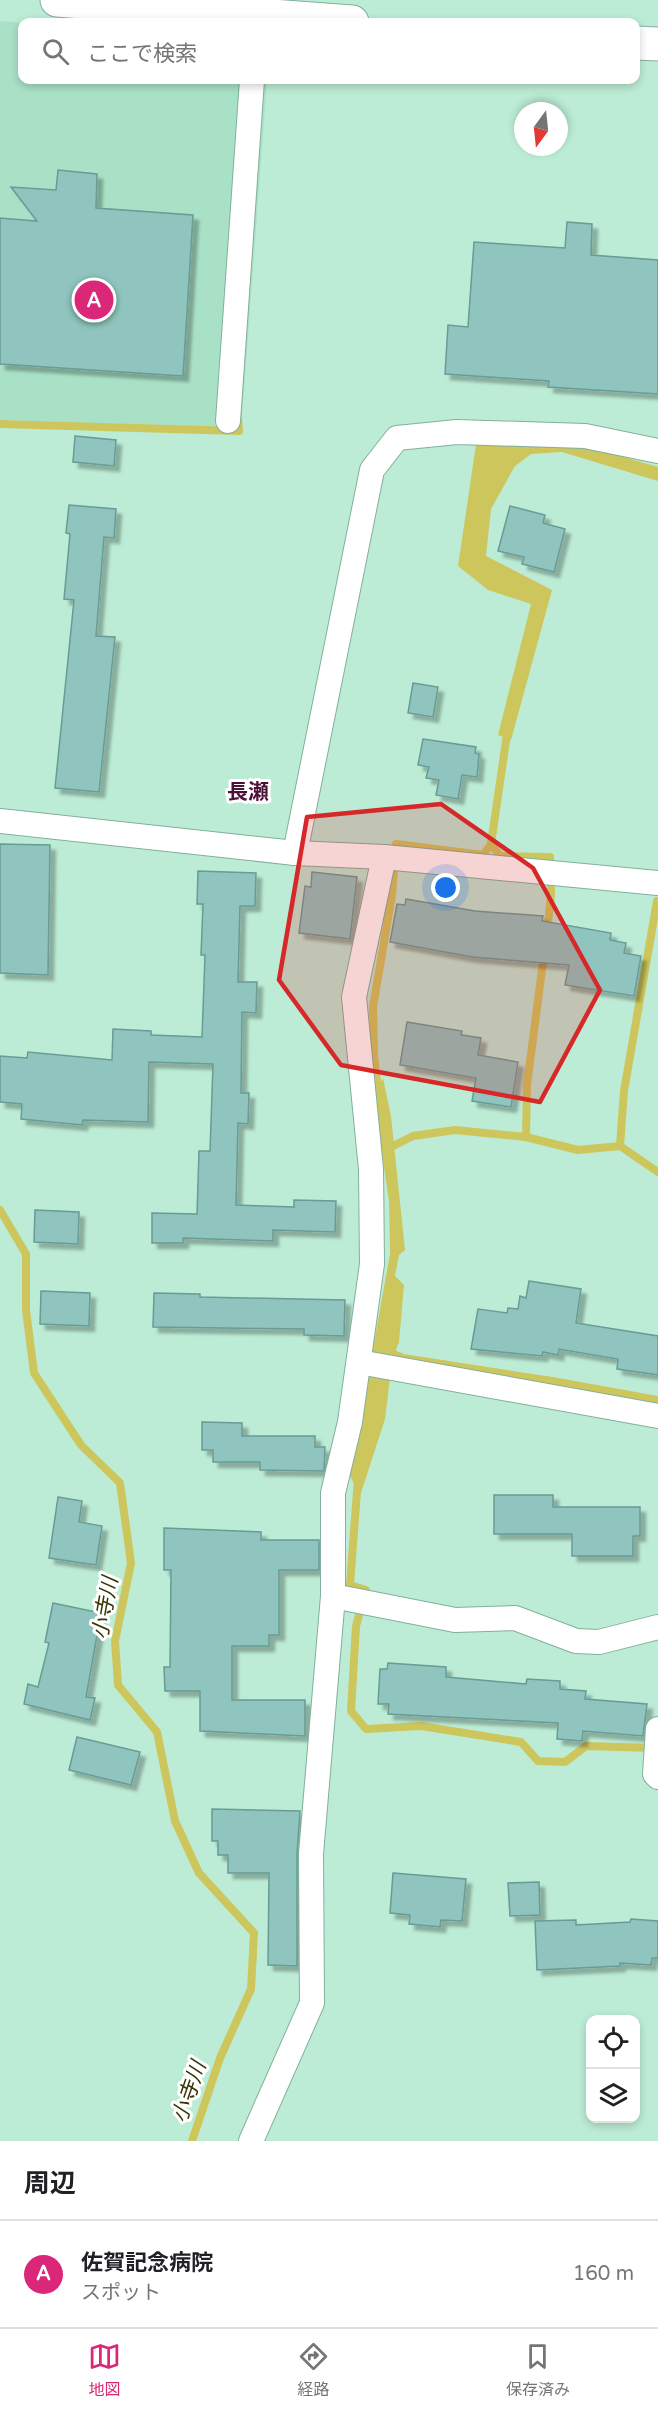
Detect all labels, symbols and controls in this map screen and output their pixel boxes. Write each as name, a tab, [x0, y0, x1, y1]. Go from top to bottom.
search box	[18, 18, 640, 84]
icon: search	[39, 35, 72, 68]
text: ここで検索	[87, 41, 197, 67]
north arrow	[514, 102, 568, 156]
pin: A	[74, 278, 113, 322]
district label: 長瀬	[227, 780, 269, 805]
your location	[431, 873, 460, 902]
water label: 小寺川	[88, 1573, 124, 1641]
map controls	[586, 2015, 640, 2123]
button: locate	[586, 2015, 640, 2069]
water label: 小寺川	[167, 2056, 212, 2126]
button: layers	[586, 2069, 640, 2123]
text: 周辺	[24, 2168, 76, 2199]
text: 佐賀記念病院	[81, 2250, 213, 2276]
text: A	[36, 2262, 51, 2286]
text: 160 m	[573, 2262, 634, 2286]
text: スポット	[81, 2281, 161, 2305]
tab: 地図	[88, 2340, 121, 2400]
tab: 経路	[297, 2340, 330, 2400]
tab: 保存済み	[506, 2340, 570, 2400]

